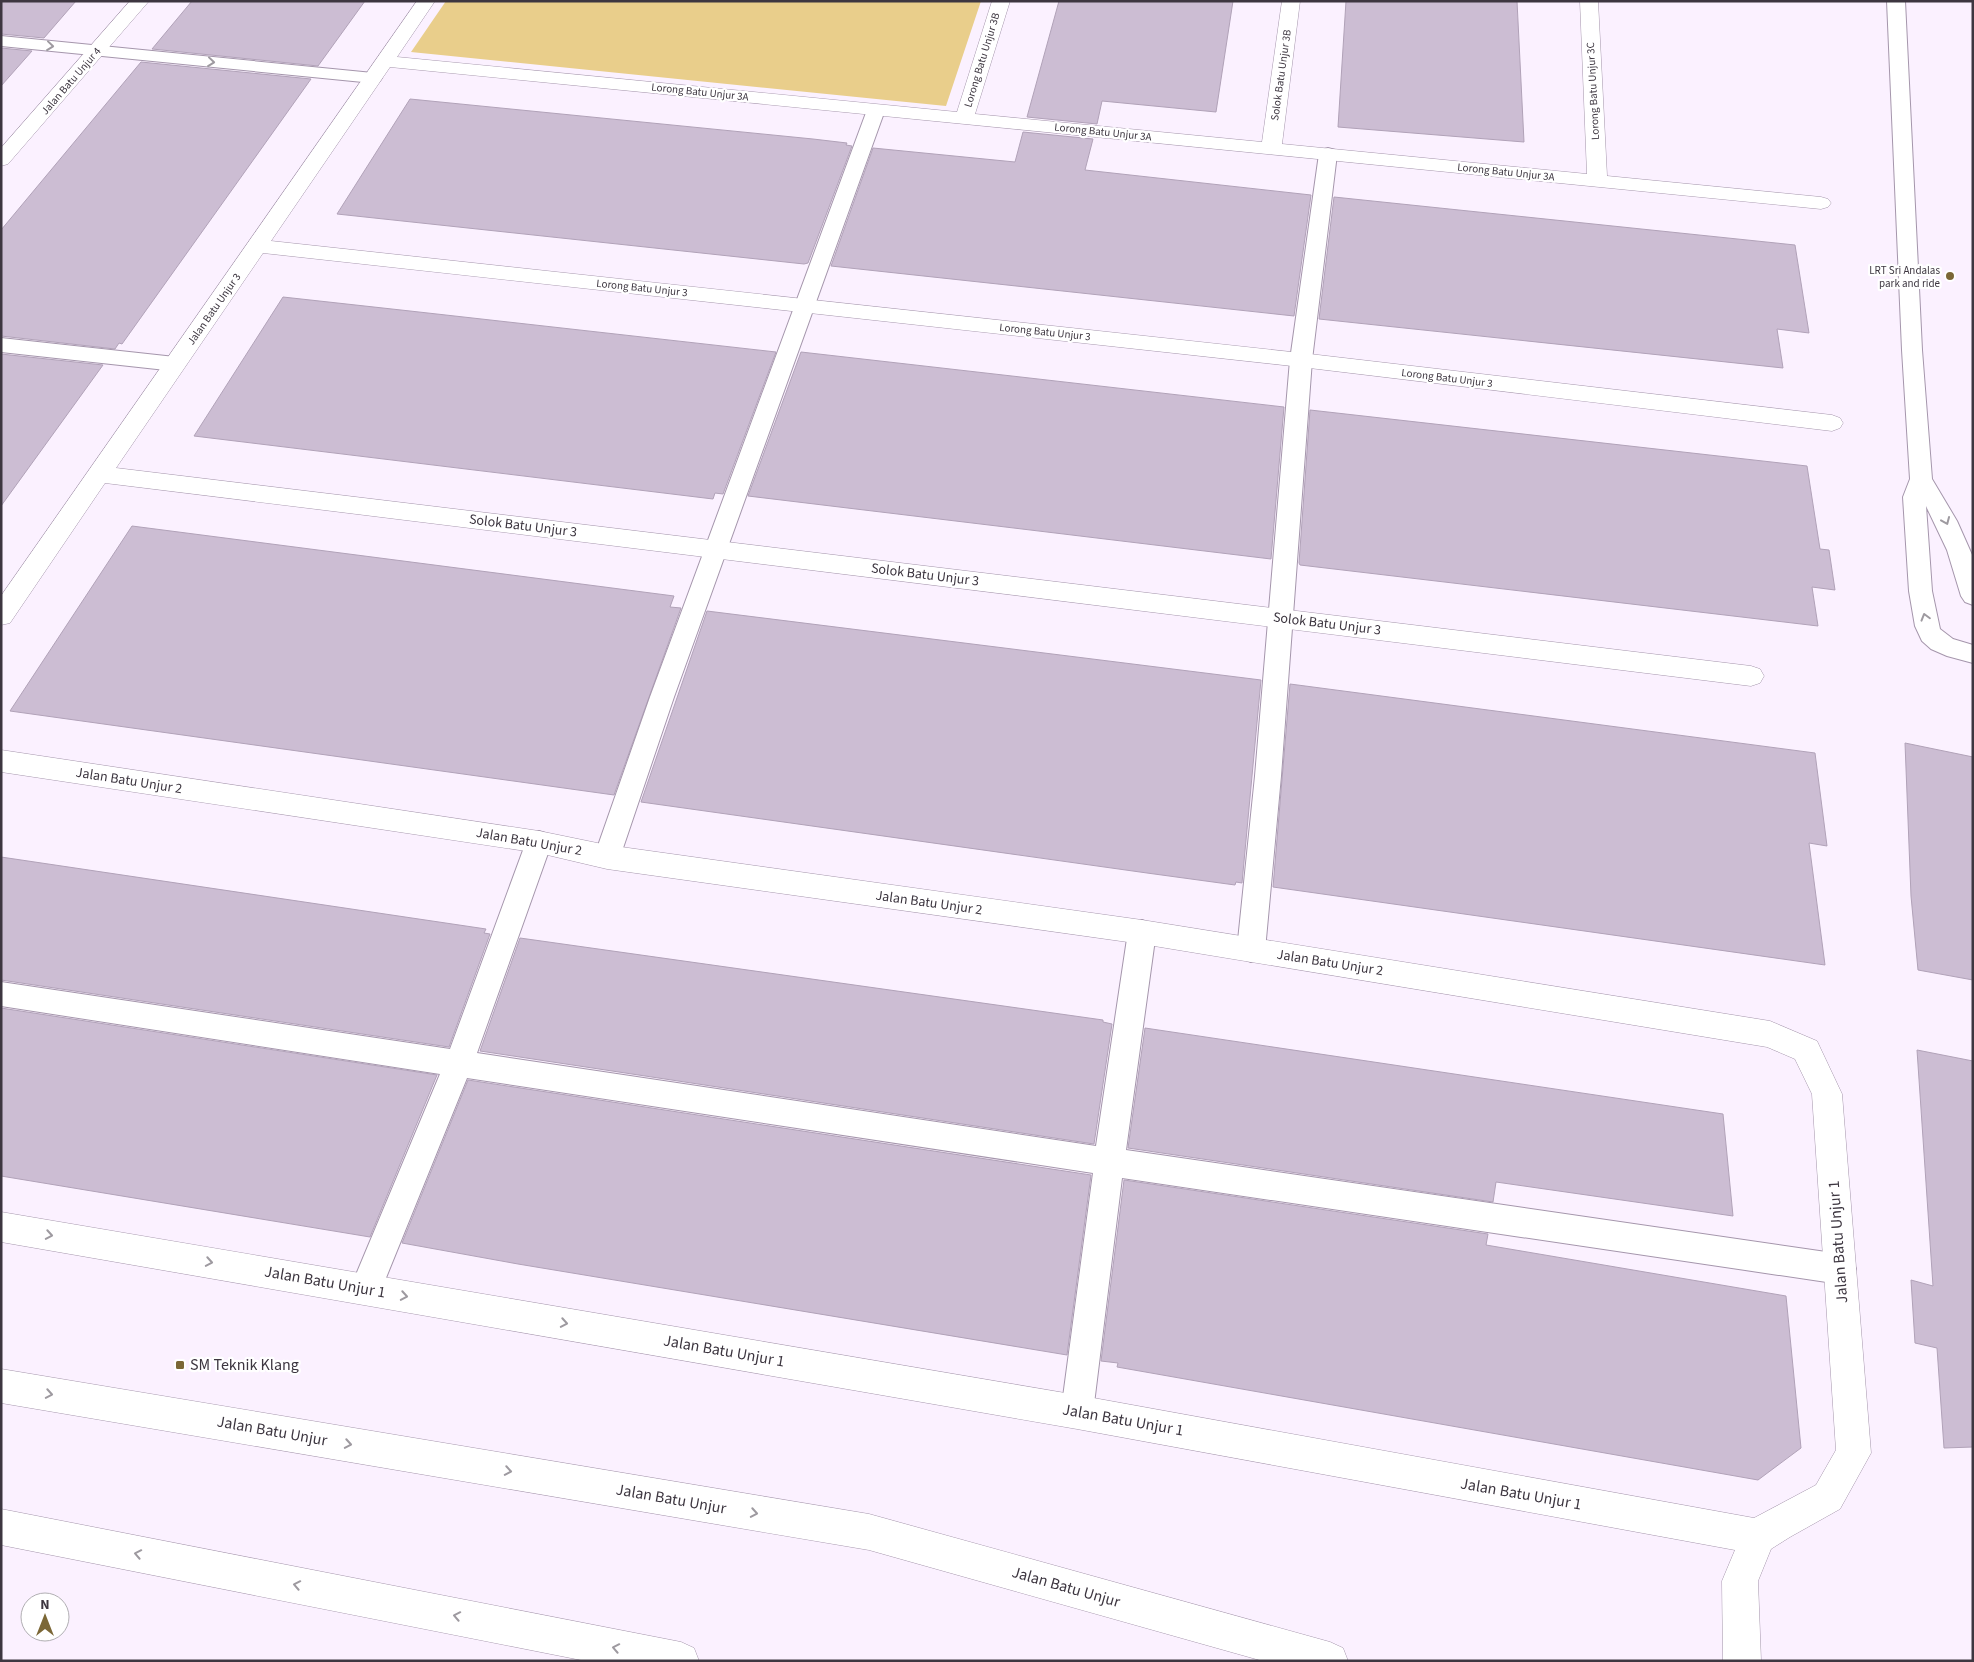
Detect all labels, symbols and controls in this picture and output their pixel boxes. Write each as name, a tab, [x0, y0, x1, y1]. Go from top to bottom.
street label: Lorong Batu Unjur 3B	[960, 10, 1004, 109]
street label: Solok Batu Unjur 3B	[1267, 28, 1295, 121]
one-way arrow	[46, 40, 54, 51]
street label: Lorong Batu Unjur 3C	[1583, 42, 1603, 140]
street label: Jalan Batu Unjur 4	[38, 44, 105, 118]
one-way arrow	[208, 56, 216, 67]
street label: Lorong Batu Unjur 3A	[651, 79, 749, 105]
street label: Lorong Batu Unjur 3A	[1054, 119, 1152, 145]
street label: Lorong Batu Unjur 3A	[1457, 159, 1555, 185]
place label: LRT Sri Andalas park and ride	[1869, 263, 1941, 291]
street label: Jalan Batu Unjur 3	[184, 270, 244, 348]
marker: LRT Sri Andalas park and ride	[1944, 270, 1956, 282]
street label: Lorong Batu Unjur 3	[596, 276, 688, 300]
street label: Lorong Batu Unjur 3	[999, 320, 1091, 344]
street label: Lorong Batu Unjur 3	[1401, 365, 1493, 391]
street label: Solok Batu Unjur 3	[468, 509, 578, 543]
one-way arrow	[1940, 516, 1951, 525]
street label: Solok Batu Unjur 3	[870, 558, 980, 592]
street label: Solok Batu Unjur 3	[1272, 607, 1382, 641]
one-way arrow	[1920, 612, 1931, 621]
street label: Jalan Batu Unjur 2	[74, 763, 184, 799]
street label: Jalan Batu Unjur 2	[474, 823, 584, 861]
street label: Jalan Batu Unjur 2	[874, 886, 984, 920]
street label: Jalan Batu Unjur 2	[1275, 945, 1385, 981]
street label: Jalan Batu Unjur 1	[1823, 1180, 1853, 1304]
one-way arrow	[45, 1229, 54, 1239]
one-way arrow	[205, 1257, 214, 1267]
street label: Jalan Batu Unjur 1	[263, 1261, 387, 1304]
one-way arrow	[400, 1290, 408, 1300]
one-way arrow	[560, 1318, 569, 1328]
street label: Jalan Batu Unjur 1	[662, 1330, 786, 1373]
place label: SM Teknik Klang	[190, 1354, 299, 1376]
marker: SM Teknik Klang	[174, 1359, 186, 1371]
one-way arrow	[46, 1388, 54, 1399]
street label: Jalan Batu Unjur 1	[1061, 1399, 1185, 1442]
street label: Jalan Batu Unjur	[215, 1410, 329, 1452]
one-way arrow	[343, 1439, 352, 1449]
one-way arrow	[503, 1466, 512, 1476]
street label: Jalan Batu Unjur 1	[1459, 1473, 1583, 1516]
street label: Jalan Batu Unjur	[614, 1478, 728, 1520]
one-way arrow	[750, 1507, 759, 1517]
one-way arrow	[134, 1549, 142, 1559]
street label: Jalan Batu Unjur	[1009, 1561, 1123, 1613]
one-way arrow	[293, 1580, 302, 1591]
north arrow	[20, 1592, 70, 1642]
text: N	[40, 1595, 50, 1615]
one-way arrow	[452, 1612, 461, 1622]
one-way arrow	[612, 1643, 621, 1654]

